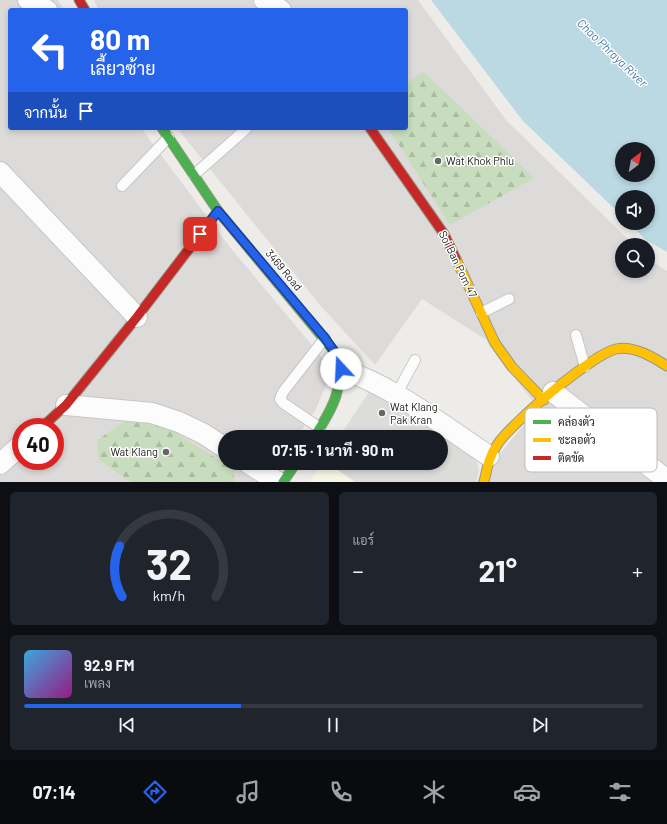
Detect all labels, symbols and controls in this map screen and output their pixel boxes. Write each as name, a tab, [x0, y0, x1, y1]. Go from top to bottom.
water label: Chao Phraya River	[575, 15, 651, 90]
text: 80 m	[90, 22, 150, 56]
icon: left	[24, 24, 76, 76]
text: เลี้ยวซ้าย	[90, 57, 156, 79]
icon: arrive	[75, 100, 97, 122]
text: จากนั้น	[24, 103, 67, 121]
north arrow	[615, 142, 655, 182]
map controls	[615, 142, 655, 278]
place label: Wat Khok Phlu	[446, 154, 514, 167]
marker: Wat Khok Phlu	[433, 156, 443, 166]
button: sound	[615, 190, 655, 230]
pin	[183, 217, 217, 251]
icon: arrive	[189, 223, 211, 245]
street label: Soi Ban Pom 47	[437, 228, 480, 299]
button: search	[615, 238, 655, 278]
street label: 3469 Road	[263, 246, 305, 293]
position arrow	[320, 348, 362, 390]
place label: Wat Klang Pak Kran	[390, 400, 438, 426]
marker: Wat Klang Pak Kran	[377, 408, 387, 418]
legend	[525, 408, 657, 472]
text: คล่องตัว	[558, 415, 595, 428]
speed limit sign: 40	[12, 418, 64, 470]
text: ชะลอตัว	[558, 433, 596, 446]
text: 07:15 · 1 นาที · 90 m	[272, 441, 394, 459]
place label: Wat Klang	[110, 445, 158, 458]
marker: Wat Klang	[161, 447, 171, 457]
text: ติดขัด	[558, 451, 584, 464]
text: แอร์	[353, 532, 374, 548]
text: 32	[146, 537, 192, 587]
text: 21°	[478, 552, 517, 588]
text: −	[353, 557, 364, 583]
text: +	[632, 557, 643, 583]
text: km/h	[153, 586, 185, 603]
text: 92.9 FM	[84, 656, 135, 674]
text: เพลง	[84, 675, 111, 691]
icon: previous	[116, 714, 138, 736]
icon: pause	[322, 714, 344, 736]
icon: next	[529, 714, 551, 736]
icon: directions	[141, 778, 169, 806]
icon: music	[234, 778, 262, 806]
icon: phone	[327, 778, 355, 806]
icon: climate	[420, 778, 448, 806]
icon: car	[513, 778, 541, 806]
icon: filters	[606, 778, 634, 806]
text: 07:14	[33, 781, 76, 803]

